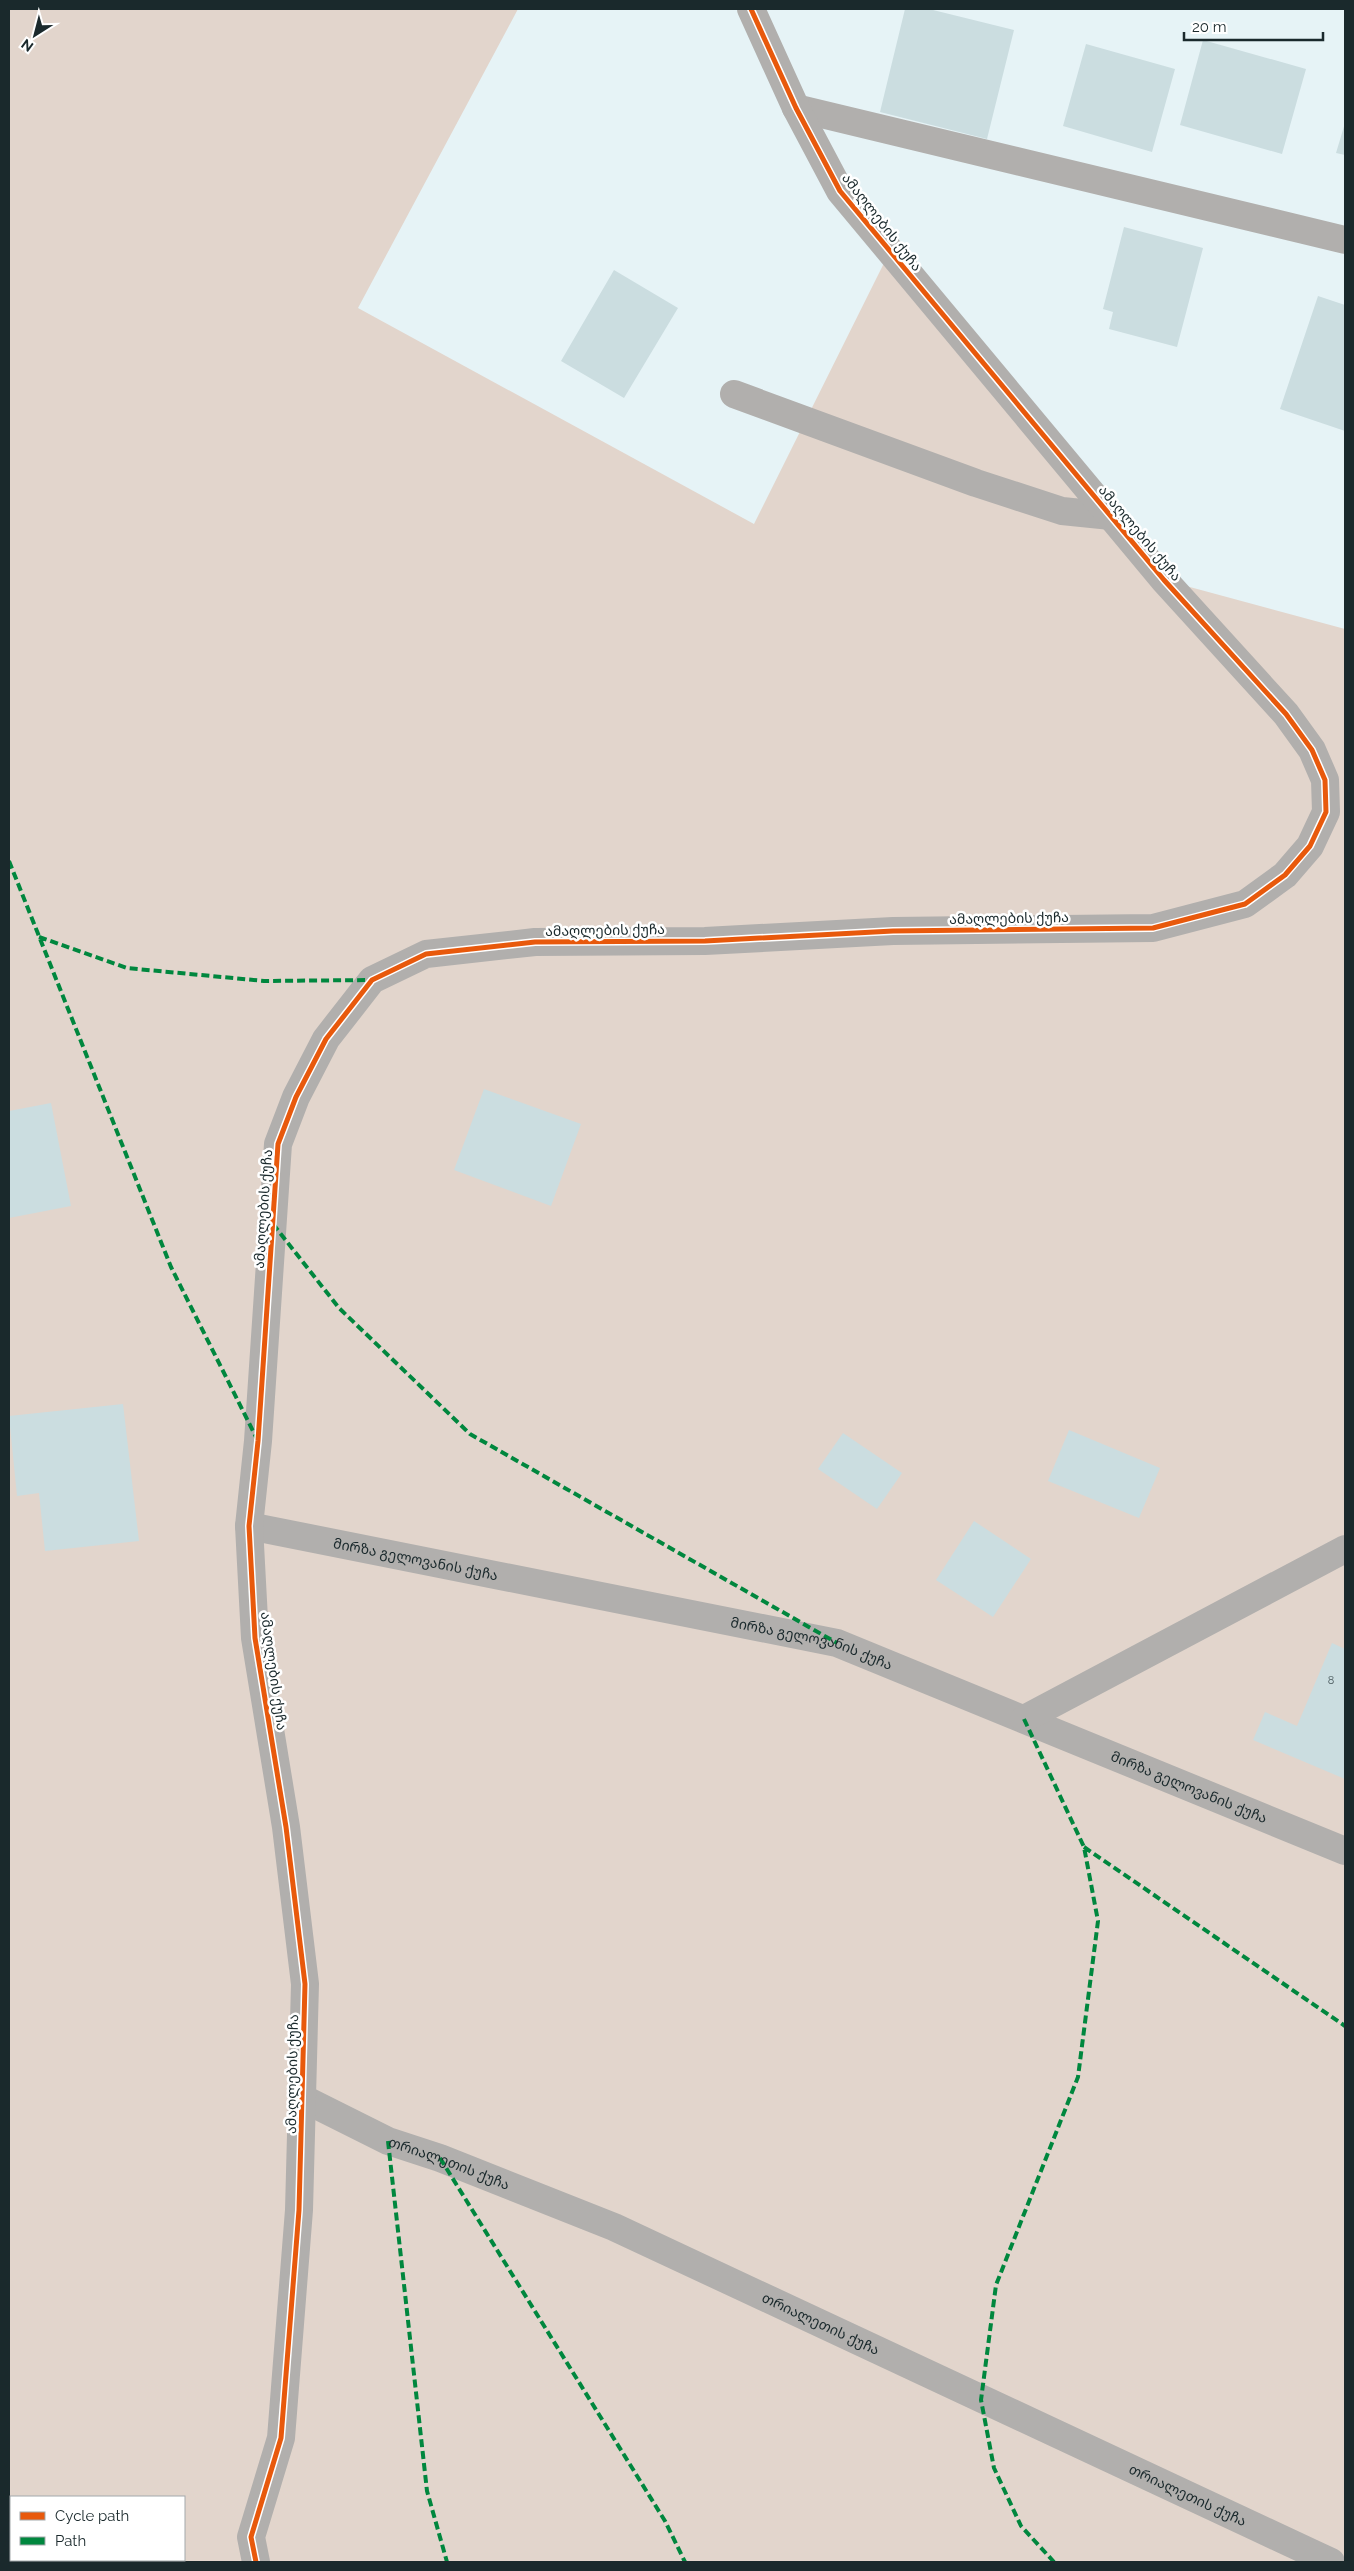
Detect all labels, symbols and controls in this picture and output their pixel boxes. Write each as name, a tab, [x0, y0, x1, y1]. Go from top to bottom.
north arrow	[10, 10, 60, 60]
scale bar	[1184, 10, 1323, 42]
text: 20 m	[1192, 18, 1227, 36]
text: N	[18, 36, 36, 55]
street label: ამაღლების ქუჩა	[838, 170, 925, 275]
street label: ამაღლების ქუჩა	[1095, 482, 1185, 585]
street label: ამაღლების ქუჩა	[949, 909, 1069, 928]
street label: ამაღლების ქუჩა	[545, 921, 665, 940]
street label: ამაღლების ქუჩა	[251, 1149, 276, 1269]
street label: მირზა გელოვანის ქუჩა	[332, 1535, 499, 1583]
street label: ამაღლების ქუჩა	[257, 1611, 290, 1732]
street label: მირზა გელოვანის ქუჩა	[729, 1614, 895, 1673]
house number: 8	[1328, 1674, 1334, 1687]
street label: მირზა გელოვანის ქუჩა	[1109, 1748, 1270, 1826]
street label: ამაღლების ქუჩა	[283, 2014, 302, 2134]
street label: თრიალეთის ქუჩა	[387, 2134, 512, 2193]
street label: თრიალეთის ქუჩა	[759, 2289, 882, 2358]
street label: თრიალეთის ქუჩა	[1126, 2461, 1249, 2529]
legend	[10, 2496, 185, 2561]
text: Cycle path	[55, 2507, 129, 2525]
text: Path	[55, 2532, 86, 2550]

